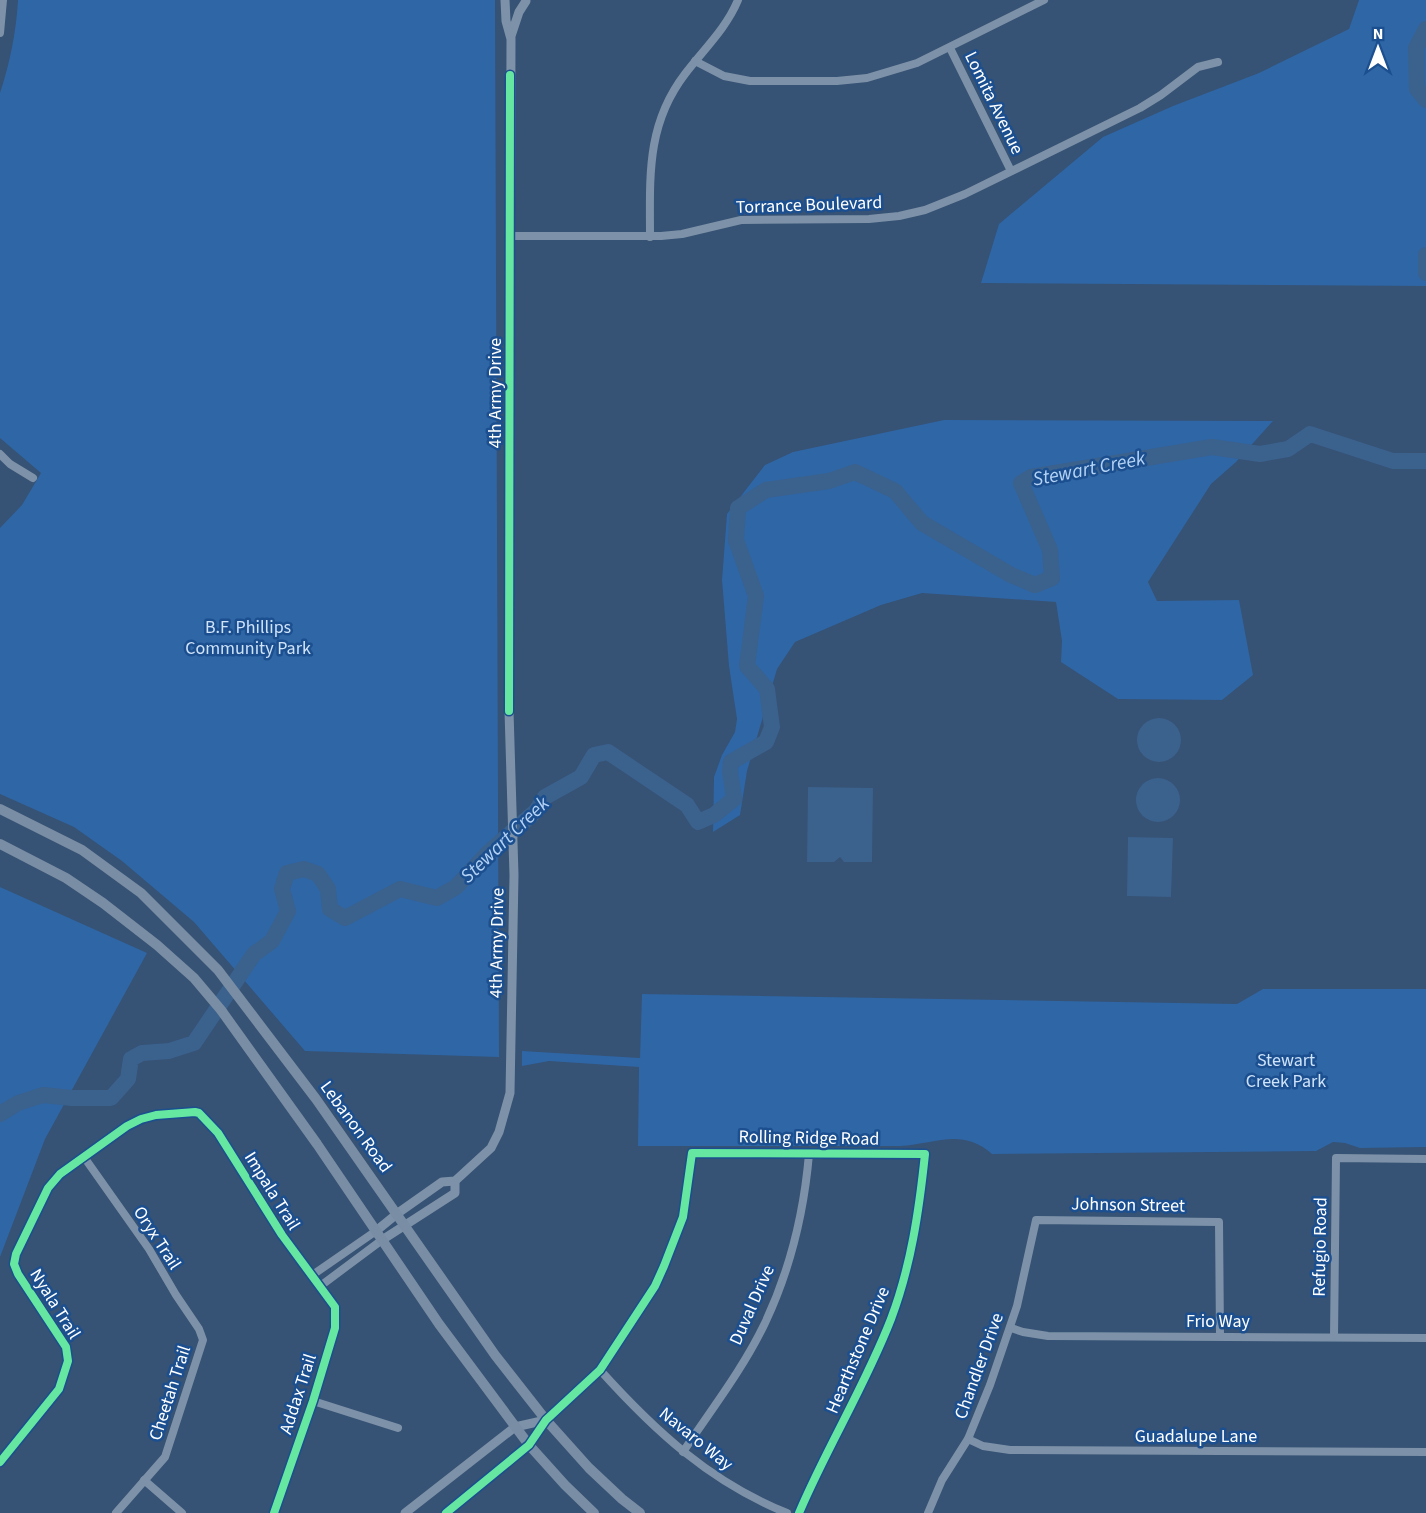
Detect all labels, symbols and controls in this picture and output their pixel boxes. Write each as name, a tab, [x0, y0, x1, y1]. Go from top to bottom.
north arrow	[1348, 18, 1408, 78]
text: N	[1373, 23, 1383, 45]
street label: Lomita Avenue	[958, 47, 1030, 159]
street label: Torrance Boulevard	[735, 190, 883, 220]
street label: 4th Army Drive	[483, 338, 508, 448]
water label: Stewart Creek	[1030, 444, 1148, 494]
park label: B.F. Phillips Community Park	[185, 615, 311, 661]
water label: Stewart Creek	[454, 790, 556, 890]
street label: 4th Army Drive	[484, 888, 510, 998]
park label: Stewart Creek Park	[1246, 1048, 1326, 1094]
street label: Lebanon Road	[314, 1076, 398, 1178]
street label: Rolling Ridge Road	[738, 1124, 880, 1152]
street label: Impala Trail	[238, 1147, 306, 1235]
street label: Johnson Street	[1071, 1192, 1185, 1218]
street label: Refugio Road	[1307, 1197, 1333, 1297]
street label: Oryx Trail	[127, 1201, 187, 1275]
street label: Duval Drive	[723, 1261, 781, 1349]
street label: Nyala Trail	[24, 1264, 86, 1344]
street label: Hearthstone Drive	[820, 1283, 896, 1417]
street label: Chandler Drive	[948, 1309, 1010, 1423]
street label: Frio Way	[1186, 1309, 1251, 1334]
street label: Cheetah Trail	[143, 1342, 197, 1444]
street label: Addax Trail	[273, 1351, 323, 1437]
street label: Navaro Way	[654, 1401, 739, 1477]
street label: Guadalupe Lane	[1135, 1424, 1257, 1449]

